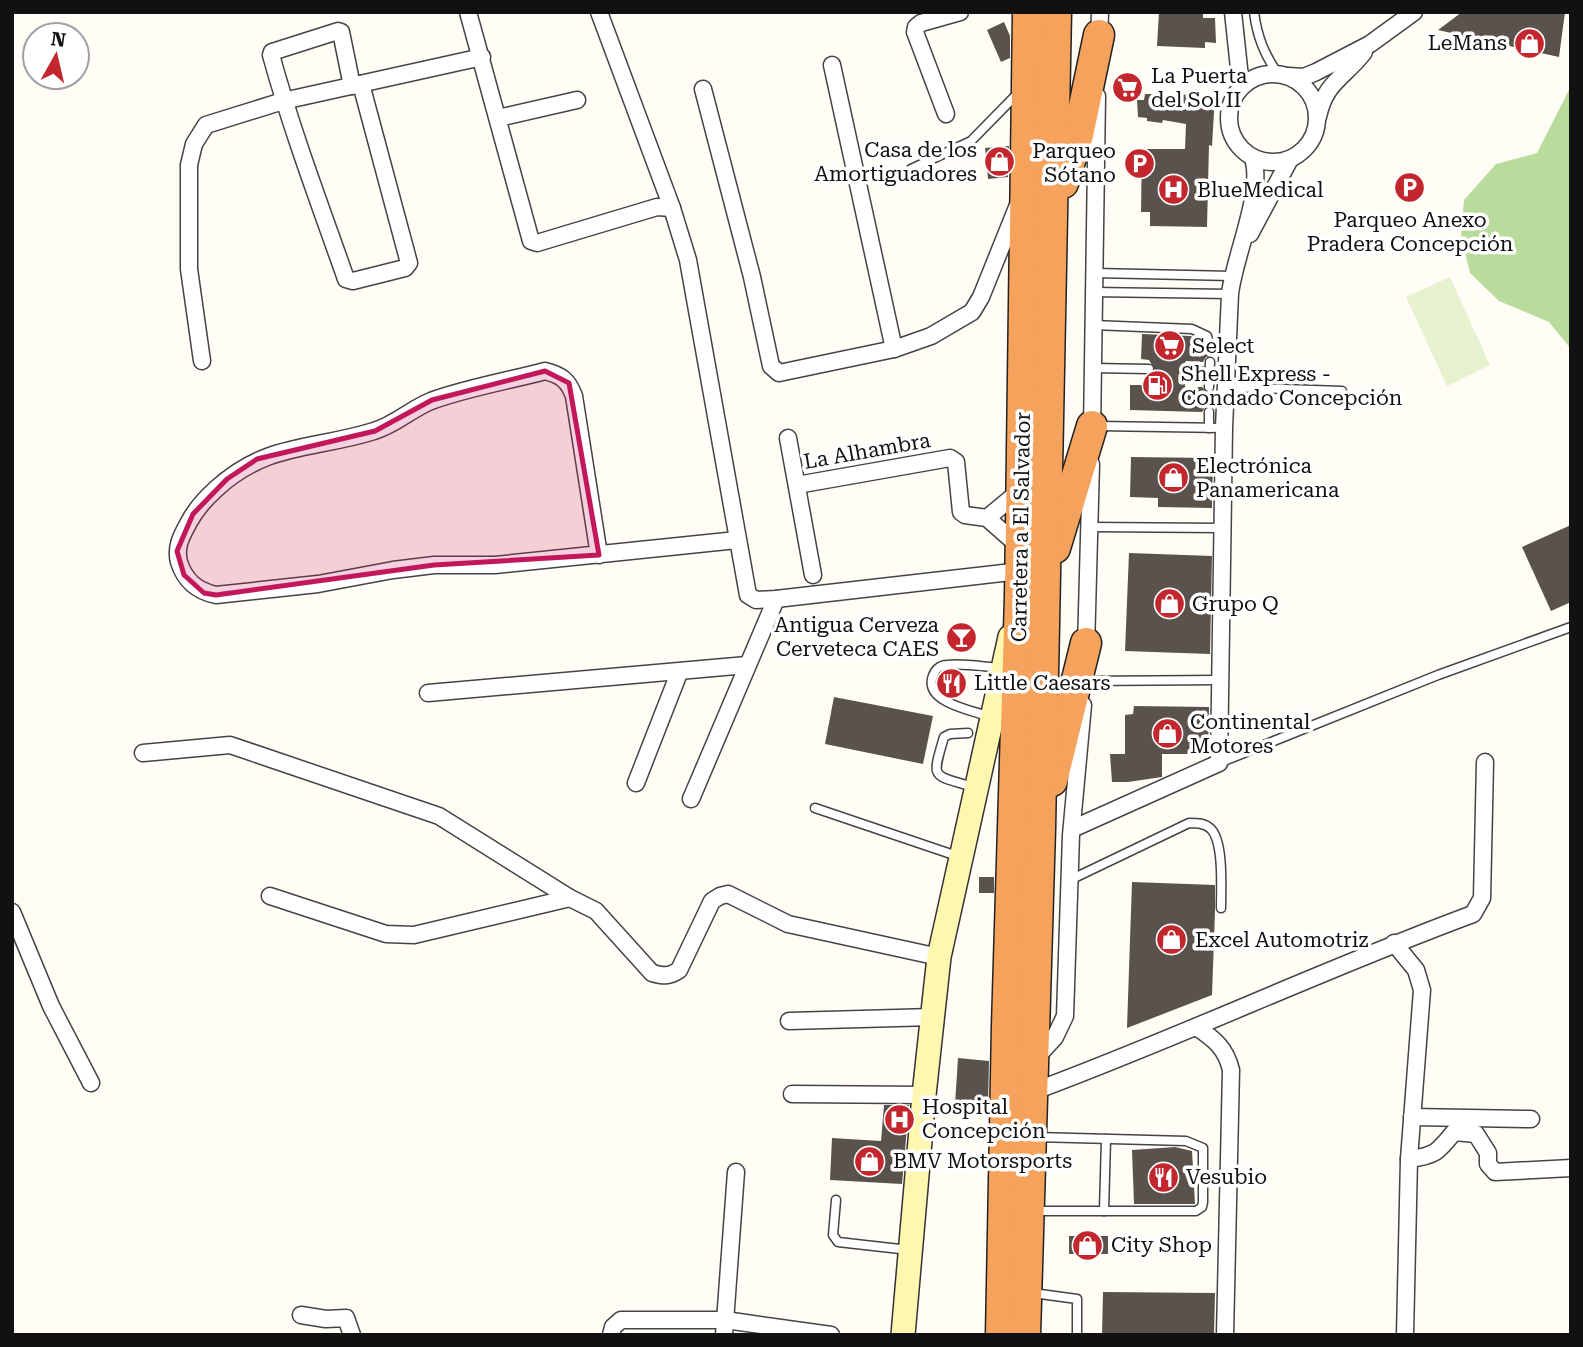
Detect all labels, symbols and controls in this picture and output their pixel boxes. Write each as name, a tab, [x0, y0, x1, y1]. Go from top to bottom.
north arrow	[21, 21, 91, 91]
shop icon: LeMans	[1513, 26, 1547, 60]
text: N	[49, 27, 68, 52]
place label: LeMans	[1428, 31, 1507, 55]
place label: La Puerta del Sol II	[1151, 64, 1248, 112]
supermarket icon: La Puerta del Sol II	[1111, 71, 1145, 105]
place label: Casa de los Amortiguadores	[814, 138, 977, 186]
place label: Parqueo Sótano	[1032, 139, 1116, 187]
shop icon: Casa de los Amortiguadores	[983, 145, 1017, 179]
parking icon: Parqueo Sótano	[1122, 146, 1156, 180]
parking icon: Parqueo Anexo Pradera Concepción	[1393, 171, 1427, 205]
hospital icon: BlueMedical	[1157, 173, 1191, 207]
place label: BlueMedical	[1197, 178, 1324, 202]
place label: Parqueo Anexo Pradera Concepción	[1307, 208, 1514, 256]
supermarket icon: Select	[1152, 329, 1186, 363]
place label: Select	[1192, 334, 1255, 358]
place label: Shell Express - Condado Concepción	[1181, 362, 1403, 410]
fuel station icon: Shell Express - Condado Concepción	[1141, 369, 1175, 403]
street label: Carretera a El Salvador	[1007, 411, 1035, 642]
street label: La Alhambra	[802, 428, 933, 474]
place label: Electrónica Panamericana	[1196, 454, 1340, 502]
shop icon: Electrónica Panamericana	[1156, 461, 1190, 495]
shop icon: Grupo Q	[1152, 587, 1186, 621]
place label: Grupo Q	[1192, 592, 1279, 616]
place label: Antigua Cerveza Cerveteca CAES	[774, 613, 940, 661]
bar icon: Antigua Cerveza Cerveteca CAES	[945, 620, 979, 654]
restaurant icon: Little Caesars	[934, 666, 968, 700]
place label: Little Caesars	[974, 671, 1111, 695]
place label: Continental Motores	[1190, 710, 1311, 758]
shop icon: Continental Motores	[1150, 717, 1184, 751]
shop icon: Excel Automotriz	[1155, 923, 1189, 957]
place label: Excel Automotriz	[1195, 928, 1368, 952]
place label: Hospital Concepción	[922, 1095, 1046, 1143]
hospital icon: Hospital Concepción	[882, 1102, 916, 1136]
shop icon: BMV Motorsports	[853, 1144, 887, 1178]
place label: BMV Motorsports	[893, 1149, 1072, 1173]
restaurant icon: Vesubio	[1146, 1160, 1180, 1194]
place label: Vesubio	[1186, 1165, 1267, 1189]
shop icon: City Shop	[1071, 1228, 1105, 1262]
place label: City Shop	[1111, 1233, 1212, 1257]

